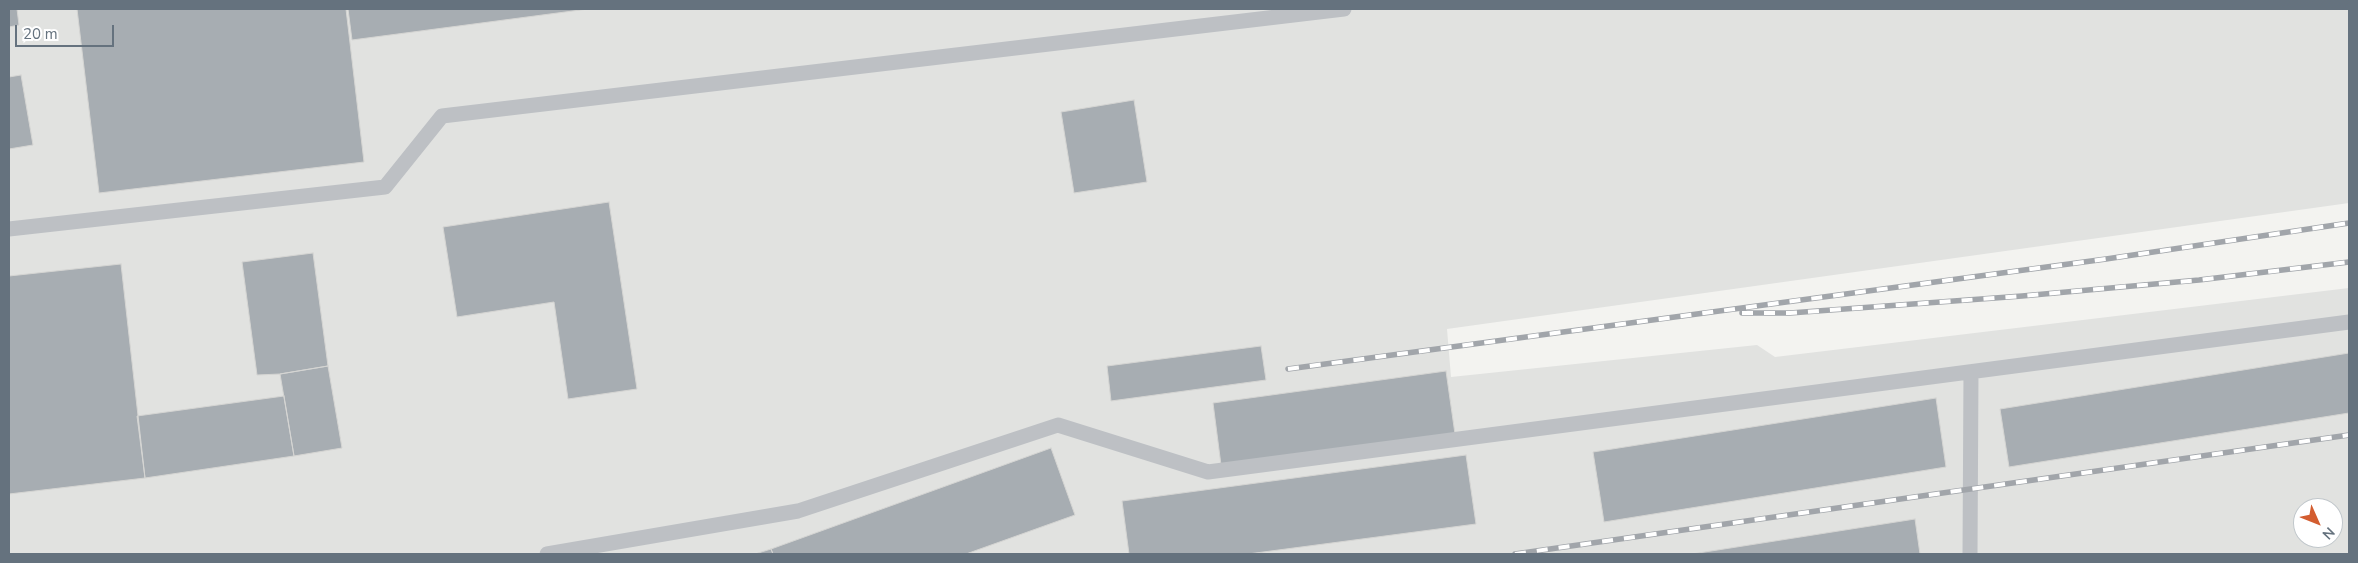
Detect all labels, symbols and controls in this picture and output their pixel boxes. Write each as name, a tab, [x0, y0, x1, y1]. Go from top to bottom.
scale bar	[18, 15, 116, 47]
text: 20 m	[23, 24, 58, 44]
north arrow	[2293, 498, 2343, 548]
text: N	[2318, 523, 2339, 543]

